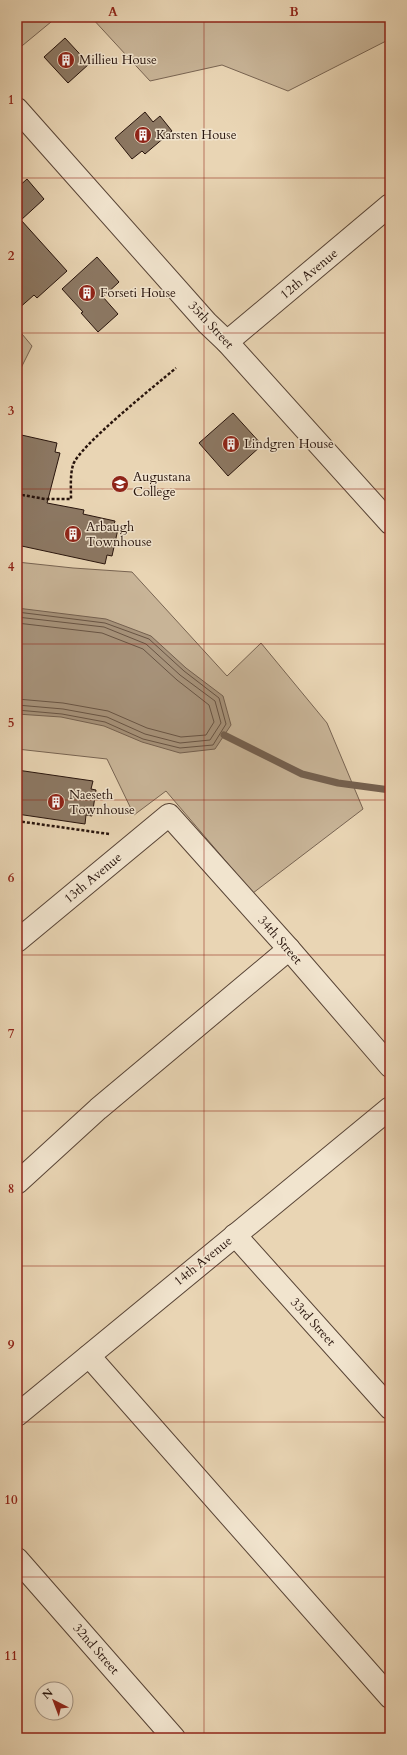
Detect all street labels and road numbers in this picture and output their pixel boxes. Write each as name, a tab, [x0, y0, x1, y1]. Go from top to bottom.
street label: 12th Avenue	[276, 244, 342, 303]
street label: 35th Street	[184, 297, 238, 353]
street label: 13th Avenue	[60, 848, 126, 907]
street label: 34th Street	[254, 912, 306, 968]
street label: 14th Avenue	[170, 1232, 236, 1290]
street label: 33rd Street	[286, 1294, 340, 1350]
street label: 32nd Street	[69, 1620, 123, 1678]

